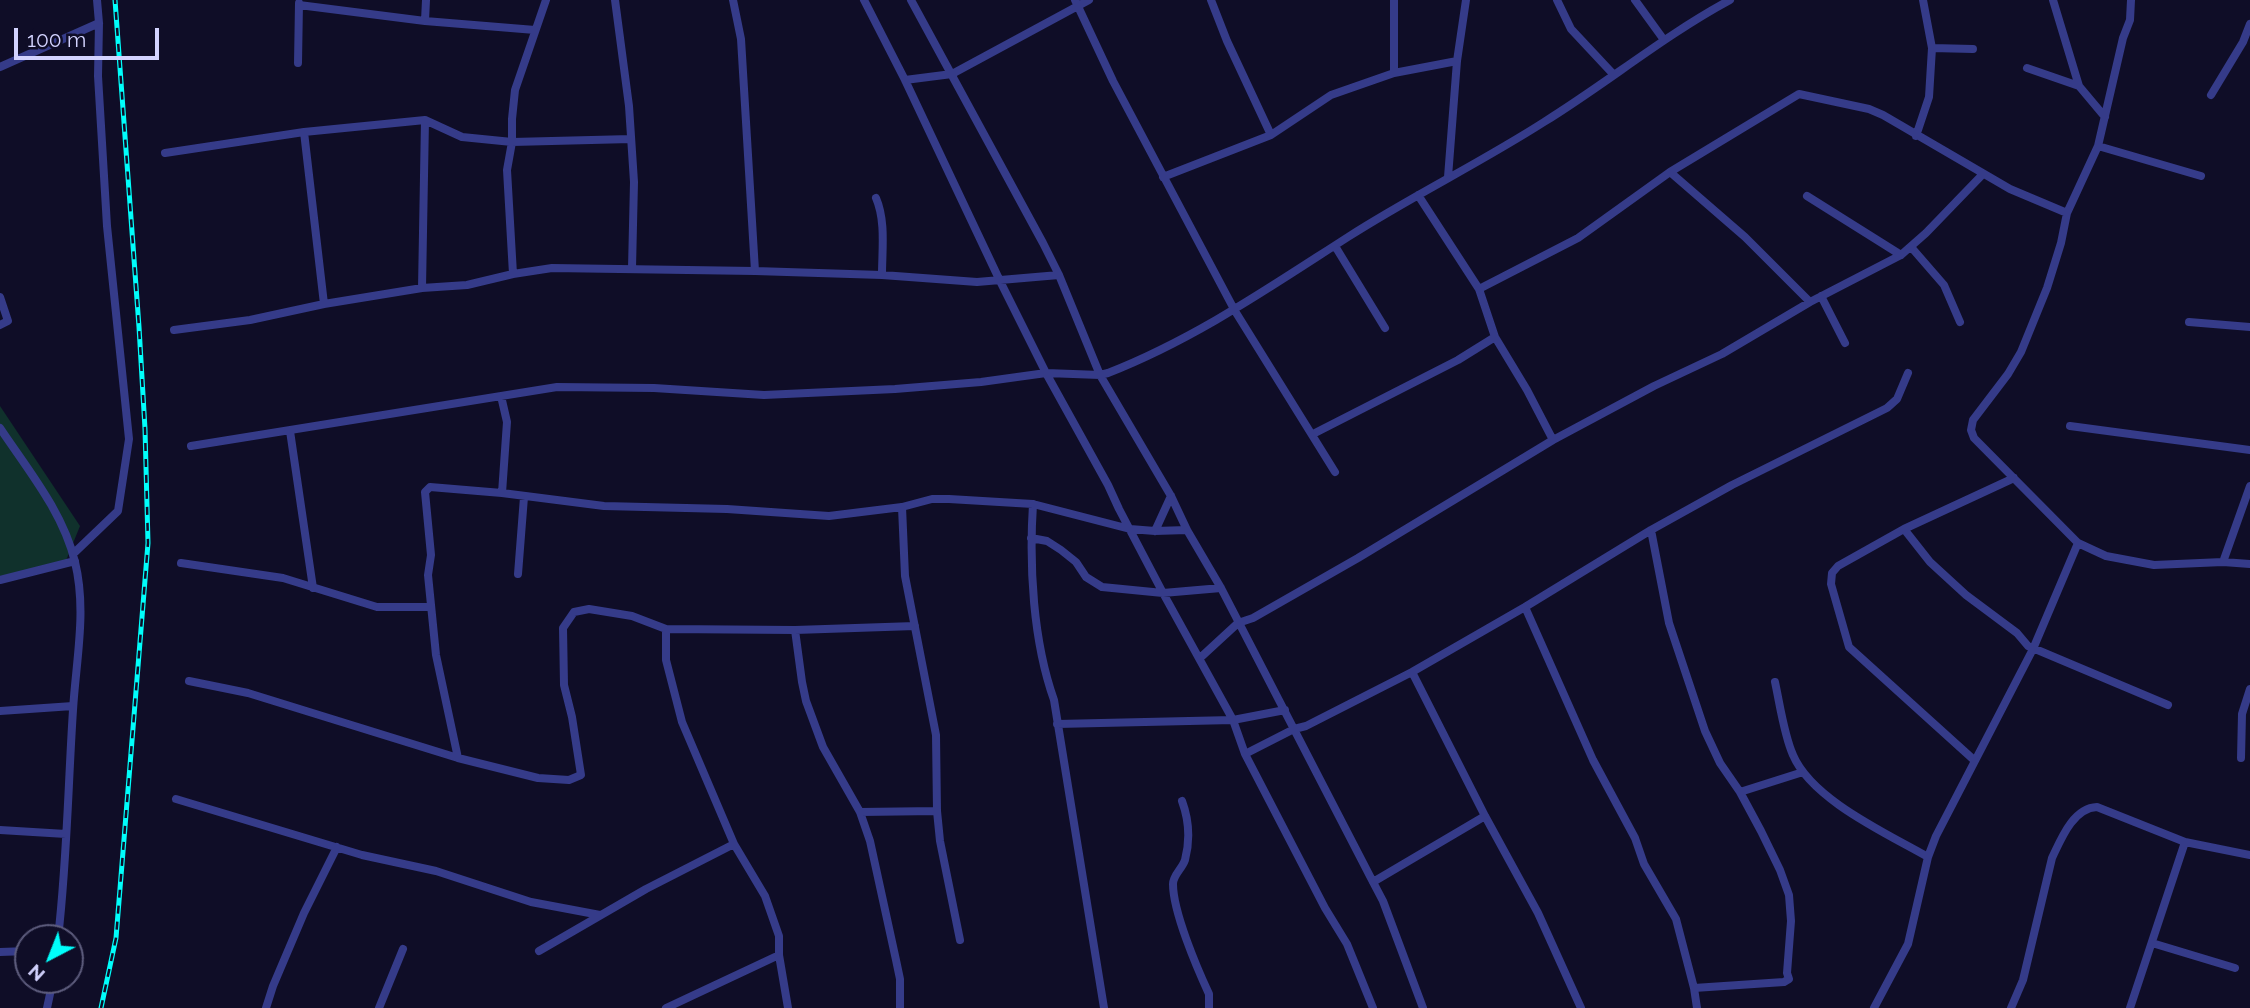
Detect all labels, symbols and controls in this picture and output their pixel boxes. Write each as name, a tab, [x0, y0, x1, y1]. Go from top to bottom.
scale bar	[18, 14, 163, 58]
text: 100 m	[27, 27, 86, 52]
north arrow	[14, 924, 84, 994]
text: N	[24, 960, 49, 986]

